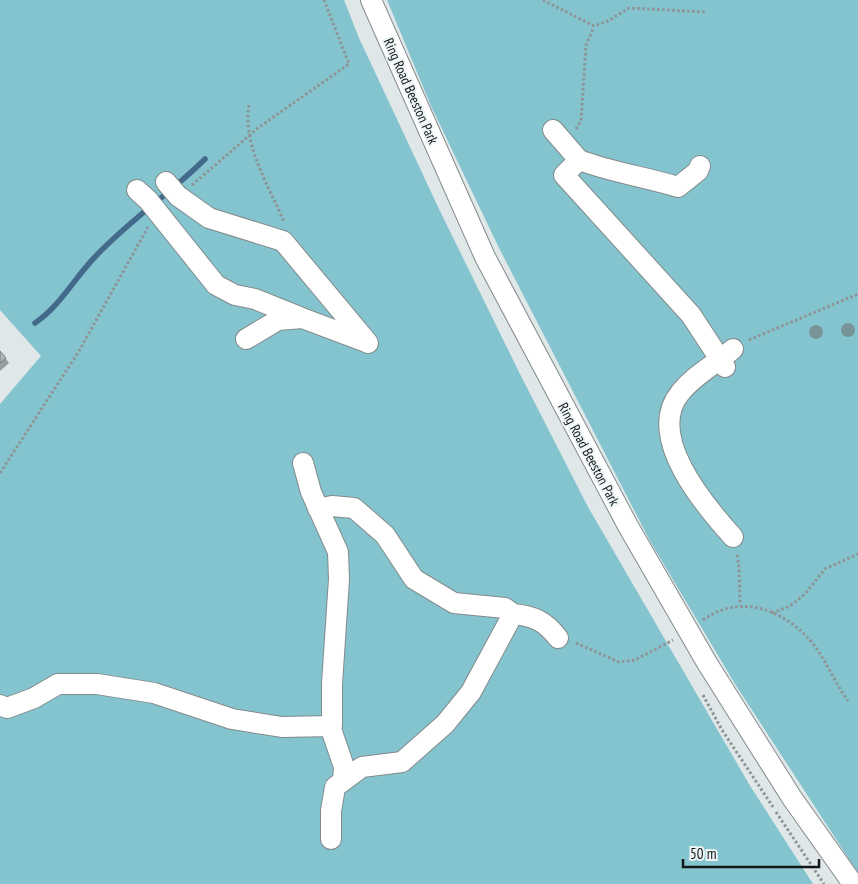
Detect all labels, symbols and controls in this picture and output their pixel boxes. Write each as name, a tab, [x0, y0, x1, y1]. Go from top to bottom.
street label: Ring Road Beeston Park	[380, 35, 443, 147]
street label: Ring Road Beeston Park	[554, 399, 624, 509]
scale bar	[683, 836, 819, 868]
text: 50 m	[690, 844, 716, 863]

